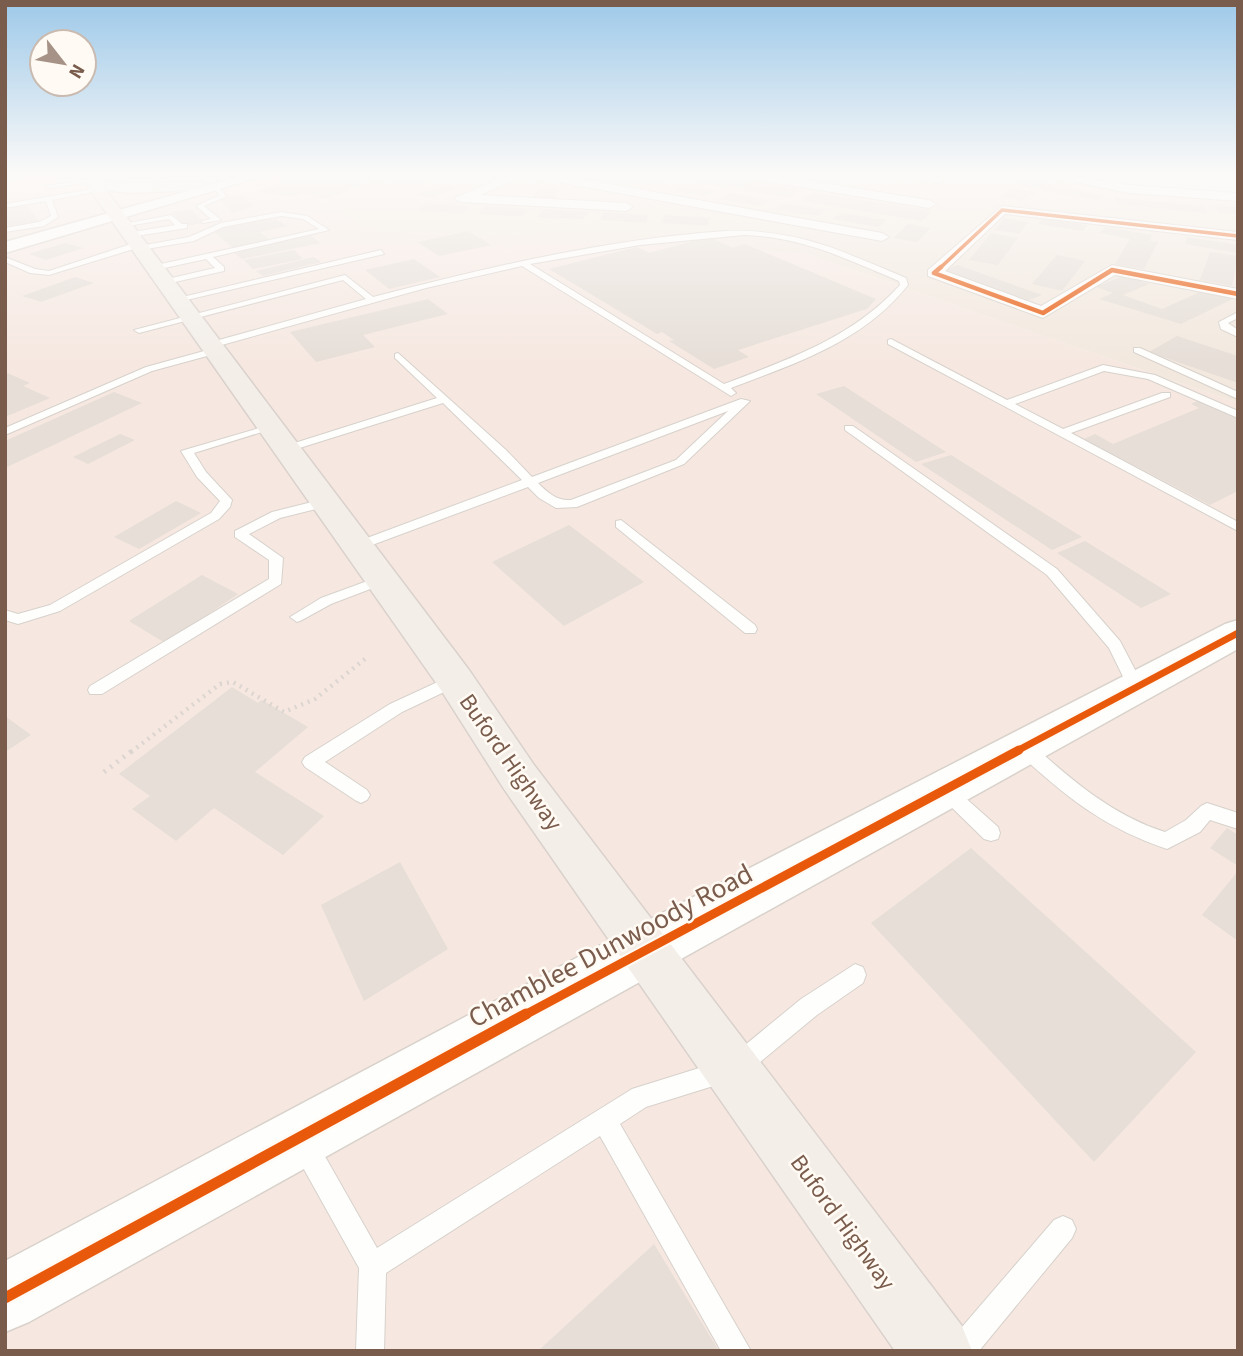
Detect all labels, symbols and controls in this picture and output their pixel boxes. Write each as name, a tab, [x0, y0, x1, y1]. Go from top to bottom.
north arrow	[28, 28, 98, 98]
text: N	[61, 59, 91, 83]
street label: Buford Highway	[450, 687, 571, 838]
street label: Chamblee Dunwoody Road	[461, 854, 760, 1038]
street label: Buford Highway	[781, 1147, 904, 1297]

